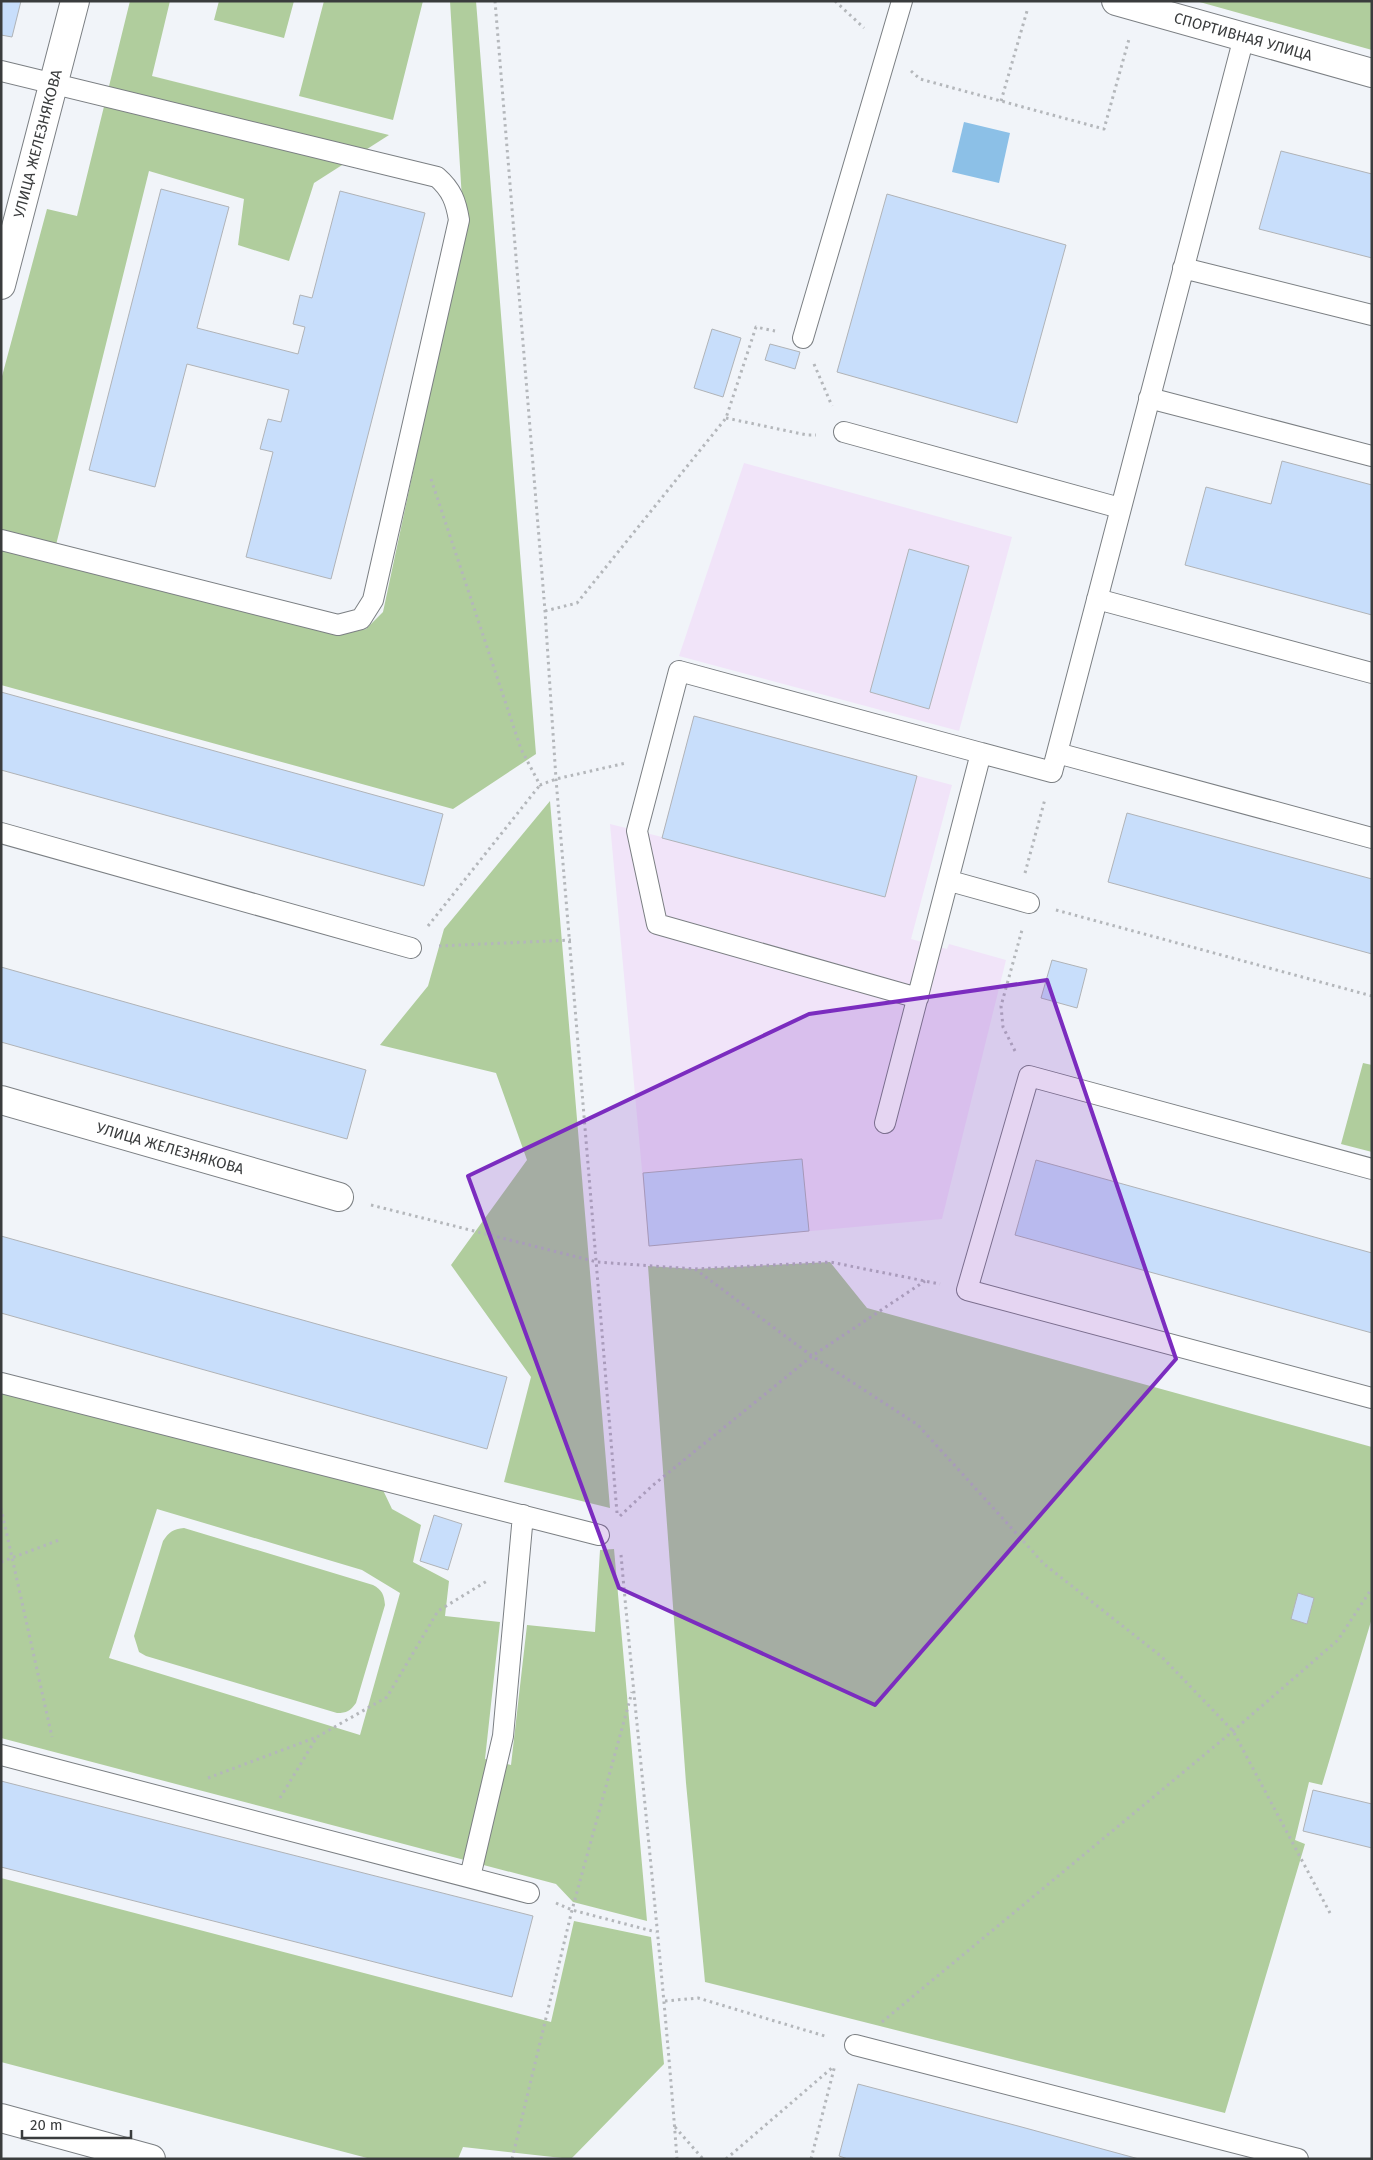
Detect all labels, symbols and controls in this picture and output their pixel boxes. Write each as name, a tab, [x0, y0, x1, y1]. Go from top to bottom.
street label: СПОРТИВНАЯ УЛИЦА	[1172, 9, 1315, 65]
street label: УЛИЦА ЖЕЛЕЗНЯКОВА	[10, 67, 66, 220]
street label: УЛИЦА ЖЕЛЕЗНЯКОВА	[94, 1119, 246, 1178]
scale bar	[22, 2108, 131, 2140]
text: 20 m	[30, 2116, 63, 2134]

